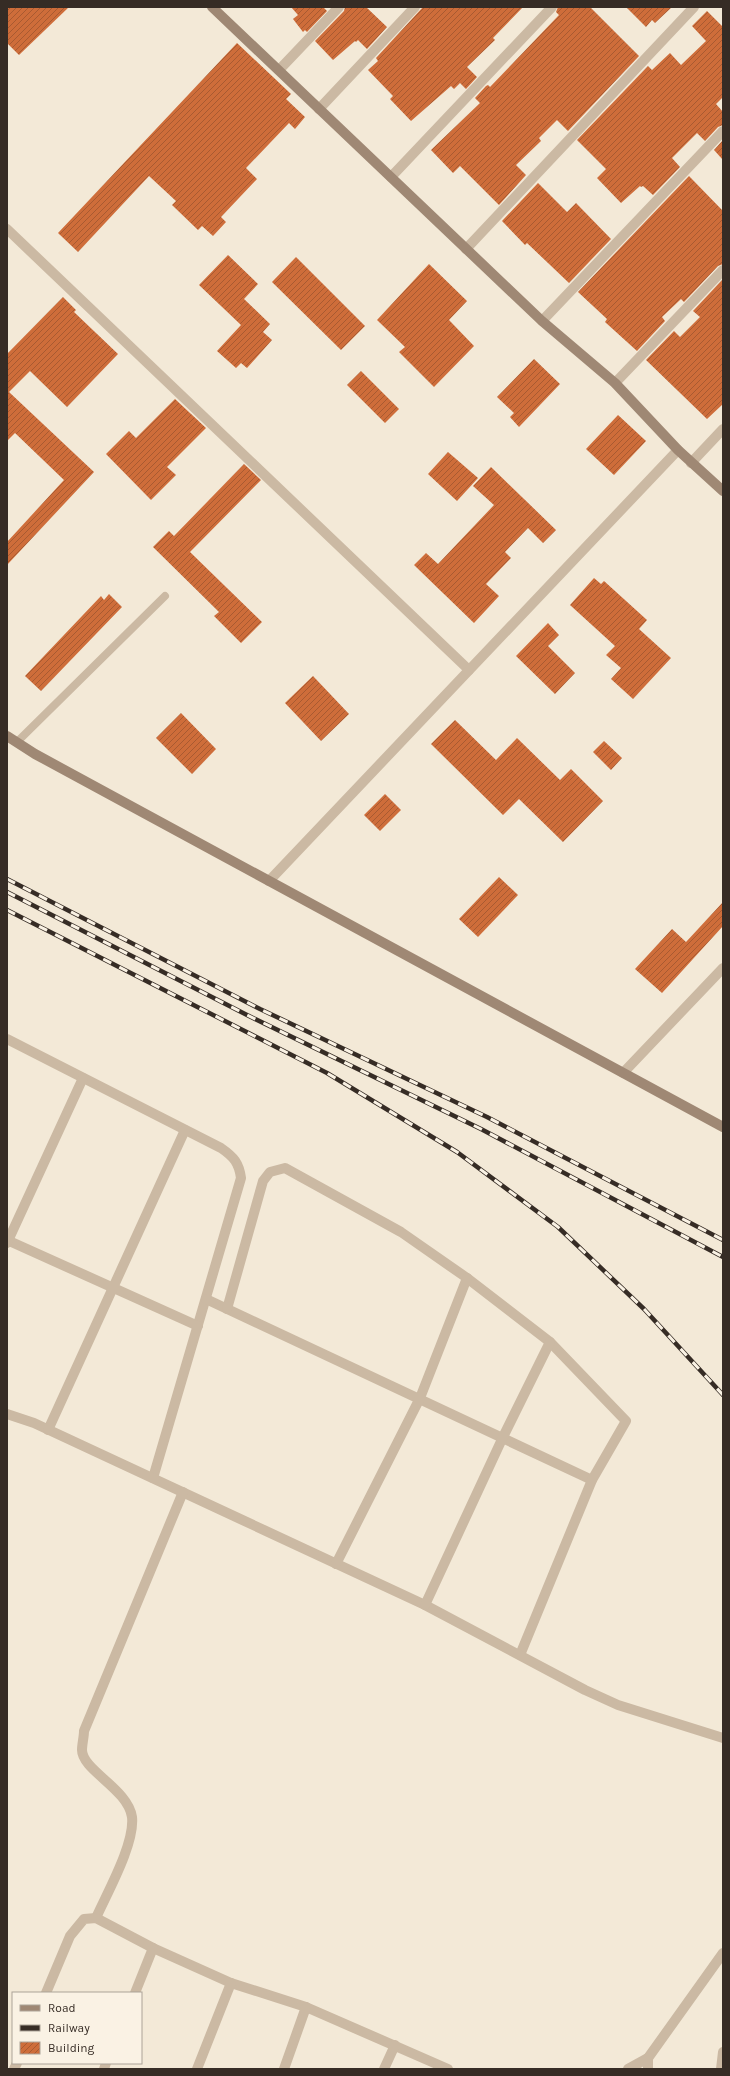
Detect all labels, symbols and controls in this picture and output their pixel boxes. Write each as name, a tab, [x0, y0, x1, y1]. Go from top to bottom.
legend	[12, 1992, 142, 2064]
text: Road	[48, 2001, 76, 2015]
text: Railway	[48, 2021, 90, 2035]
text: Building	[48, 2041, 95, 2055]

